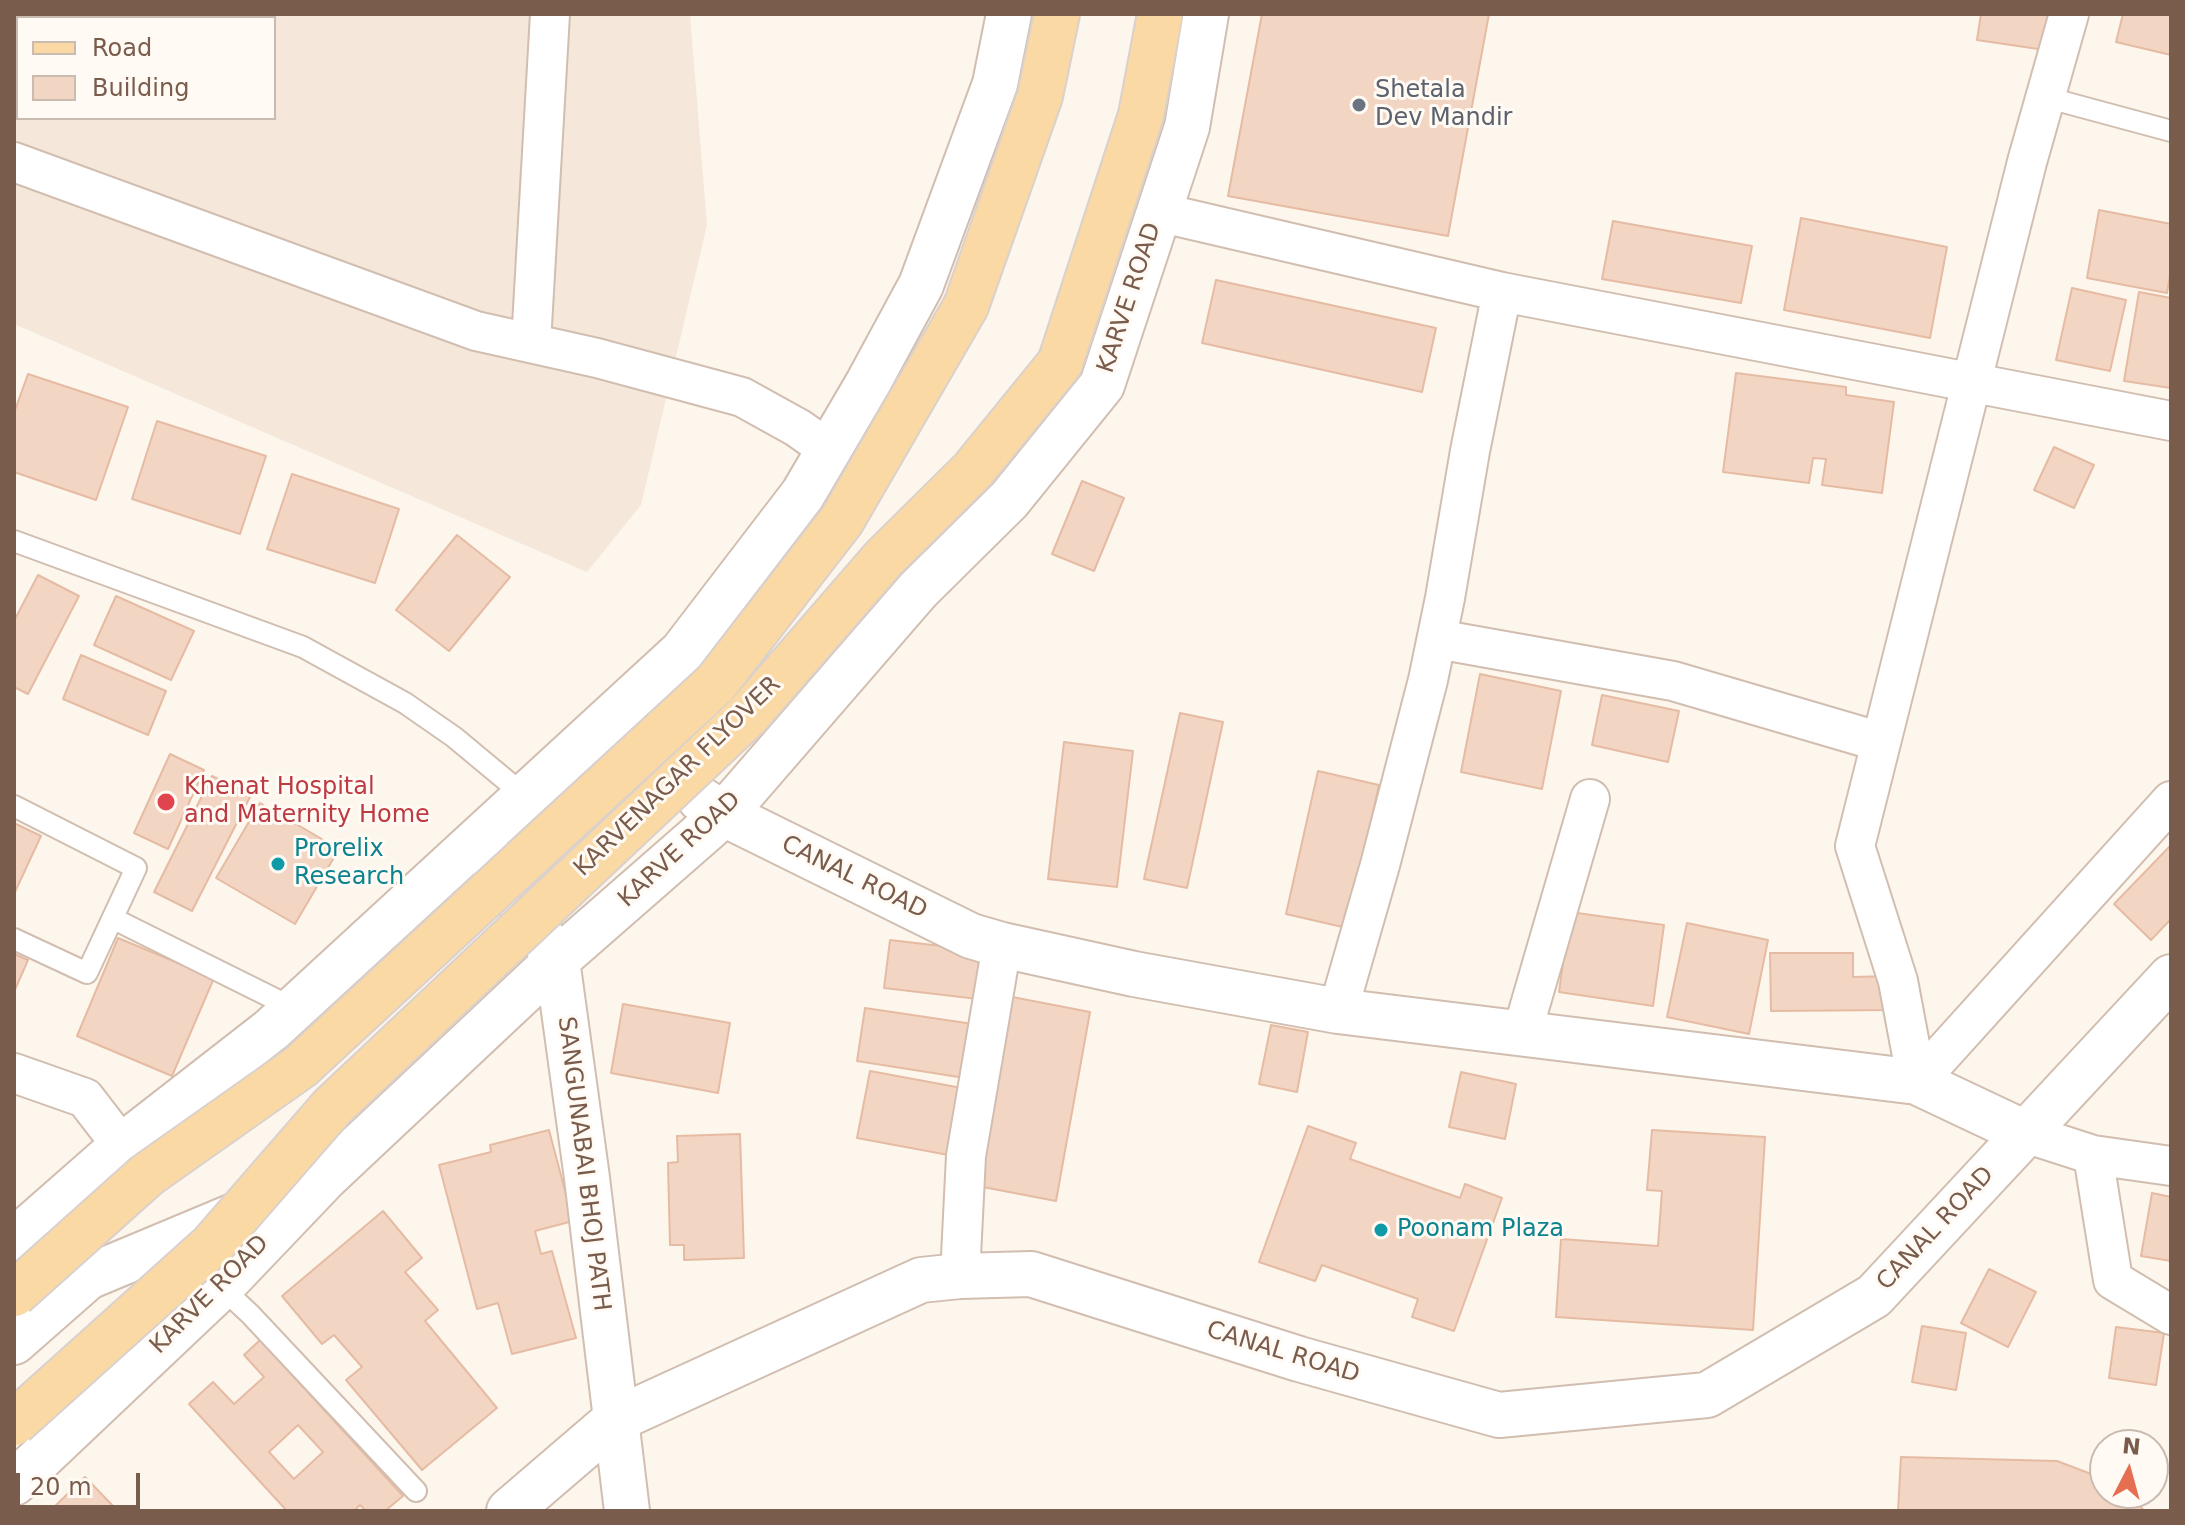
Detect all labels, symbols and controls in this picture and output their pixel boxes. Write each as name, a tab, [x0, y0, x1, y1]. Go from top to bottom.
legend	[16, 16, 276, 120]
text: Road	[92, 34, 152, 62]
text: Building	[92, 74, 189, 102]
place label: Shetala Dev Mandir	[1375, 77, 1512, 133]
marker: Shetala Dev Mandir	[1350, 96, 1368, 114]
street label: KARVE ROAD	[1092, 219, 1168, 377]
street label: KARVENAGAR FLYOVER	[569, 671, 787, 883]
place label: Khenat Hospital and Maternity Home	[184, 774, 430, 830]
street label: KARVE ROAD	[613, 786, 747, 914]
marker: Khenat Hospital and Maternity Home	[155, 791, 177, 813]
street label: CANAL ROAD	[776, 830, 932, 926]
place label: Prorelix Research	[294, 836, 404, 892]
marker: Prorelix Research	[269, 855, 287, 873]
street label: SANGUNABAI BHOJ PATH	[551, 1015, 615, 1313]
street label: CANAL ROAD	[1871, 1161, 2001, 1297]
place label: Poonam Plaza	[1397, 1216, 1564, 1244]
marker: Poonam Plaza	[1372, 1221, 1390, 1239]
street label: KARVE ROAD	[145, 1230, 275, 1360]
street label: CANAL ROAD	[1203, 1316, 1363, 1390]
north arrow	[2089, 1429, 2169, 1509]
text: N	[2121, 1433, 2142, 1460]
scale bar	[20, 1457, 144, 1507]
text: 20 m	[30, 1473, 92, 1501]

